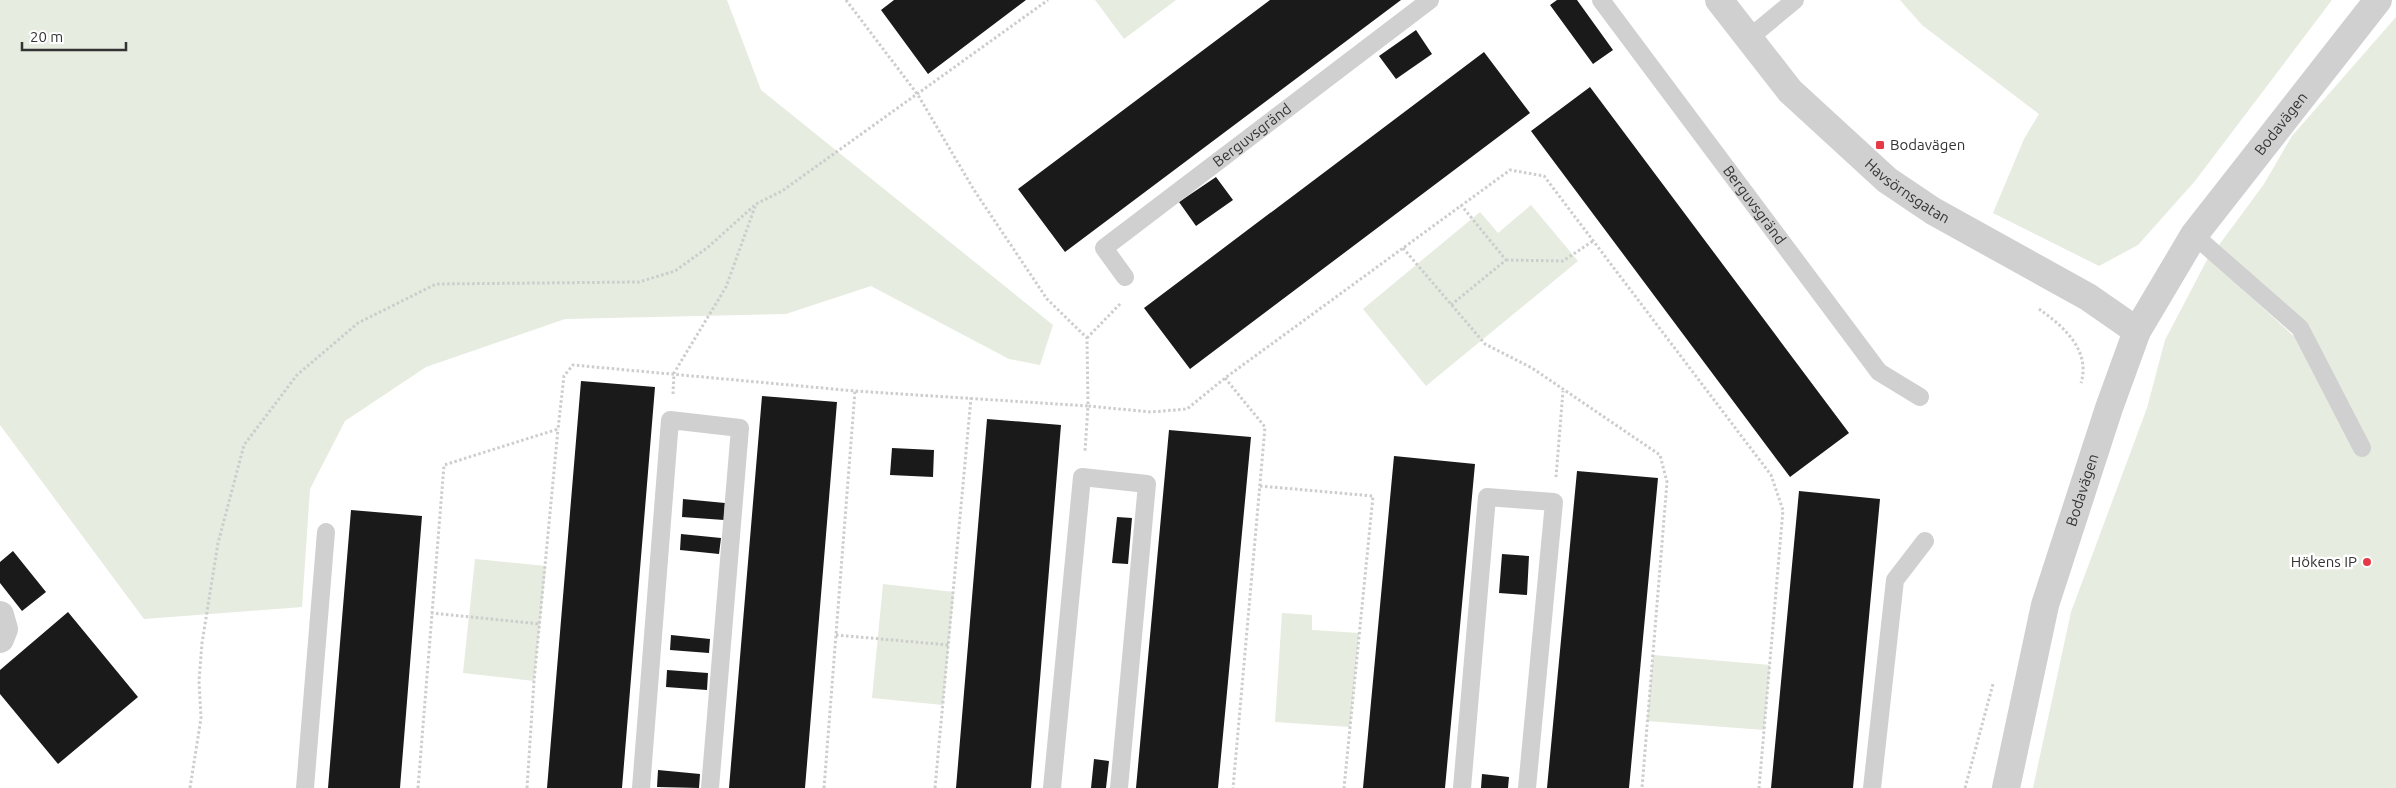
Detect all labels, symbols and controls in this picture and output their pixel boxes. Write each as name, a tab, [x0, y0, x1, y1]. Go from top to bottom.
scale bar	[22, 20, 126, 52]
text: 20 m	[30, 28, 63, 45]
street label: Bodavägen	[2251, 89, 2311, 158]
street label: Berguvsgränd	[1209, 100, 1294, 170]
place label: Bodavägen	[1890, 136, 1965, 153]
marker: Bodavägen	[1874, 139, 1886, 151]
street label: Havsörnsgatan	[1862, 155, 1953, 226]
street label: Berguvsgränd	[1720, 162, 1790, 247]
street label: Bodavägen	[2062, 451, 2102, 528]
place label: Hökens IP	[2291, 553, 2357, 570]
marker: Hökens IP	[2361, 556, 2373, 568]

